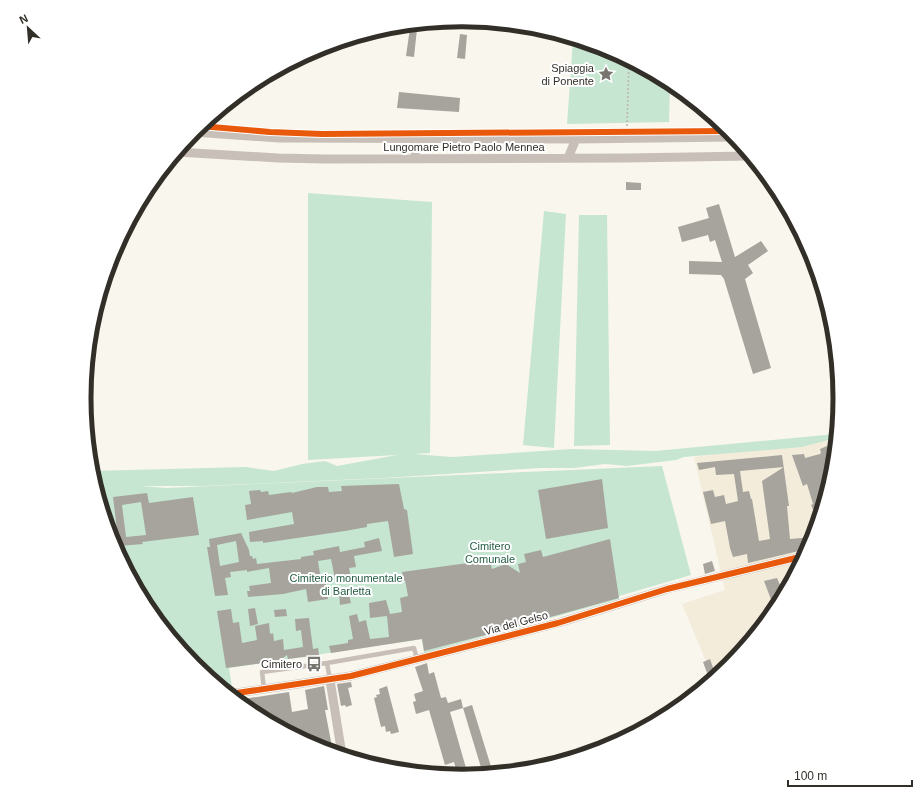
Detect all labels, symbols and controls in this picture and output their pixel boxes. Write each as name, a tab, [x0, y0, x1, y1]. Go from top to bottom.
north arrow	[8, 8, 48, 48]
text: N	[17, 12, 30, 26]
place label: Spiaggia di Ponente	[541, 62, 595, 87]
place icon: Spiaggia di Ponente	[597, 65, 615, 83]
street label: Lungomare Pietro Paolo Mennea	[383, 141, 546, 153]
park label: Cimitero Comunale	[465, 540, 515, 565]
park label: Cimiterio monumentale di Barletta	[289, 572, 403, 597]
street label: Via del Gelso	[483, 609, 549, 637]
bus stop icon: Cimitero	[305, 655, 323, 673]
place label: Cimitero	[261, 658, 302, 670]
scale bar	[788, 762, 912, 788]
text: 100 m	[794, 769, 827, 783]

